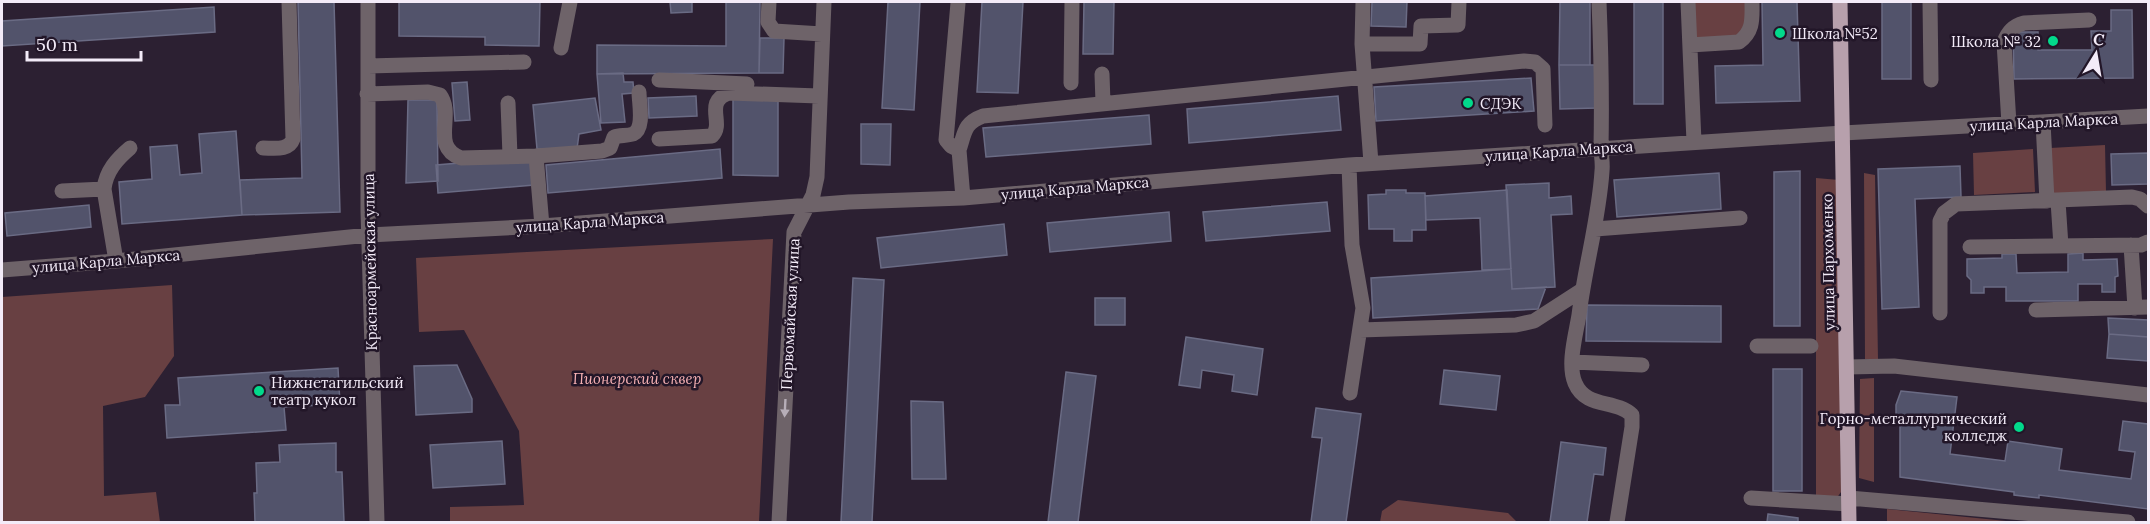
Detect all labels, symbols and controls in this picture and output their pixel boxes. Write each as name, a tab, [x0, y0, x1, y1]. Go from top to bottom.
scale bar	[27, 24, 141, 62]
place label: Школа №52	[1792, 24, 1878, 43]
north arrow	[2066, 24, 2126, 84]
marker: Школа №52	[1773, 26, 1787, 40]
text: С	[2092, 28, 2106, 50]
place label: Школа № 32	[1951, 32, 2041, 51]
text: 50 m	[36, 33, 78, 56]
marker: Школа № 32	[2046, 34, 2060, 48]
place label: СДЭК	[1480, 94, 1522, 113]
marker: СДЭК	[1461, 96, 1475, 110]
street label: улица Карла Маркса	[1969, 109, 2119, 135]
street label: улица Карла Маркса	[1484, 136, 1634, 166]
street label: улица Карла Маркса	[1000, 172, 1150, 204]
street label: Красноармейская улица	[359, 173, 381, 351]
street label: улица Пархоменко	[1817, 193, 1839, 331]
street label: улица Карла Маркса	[515, 207, 665, 237]
street label: Первомайская улица	[777, 237, 803, 390]
street label: улица Карла Маркса	[31, 245, 181, 277]
park label: Пионерский сквер	[573, 369, 701, 388]
place label: Нижнетагильский театр кукол	[271, 373, 404, 409]
marker: Нижнетагильский театр кукол	[252, 384, 266, 398]
one-way arrow	[780, 398, 789, 417]
place label: Горно-металлургический колледж	[1819, 409, 2007, 445]
marker: Горно-металлургический колледж	[2012, 420, 2026, 434]

